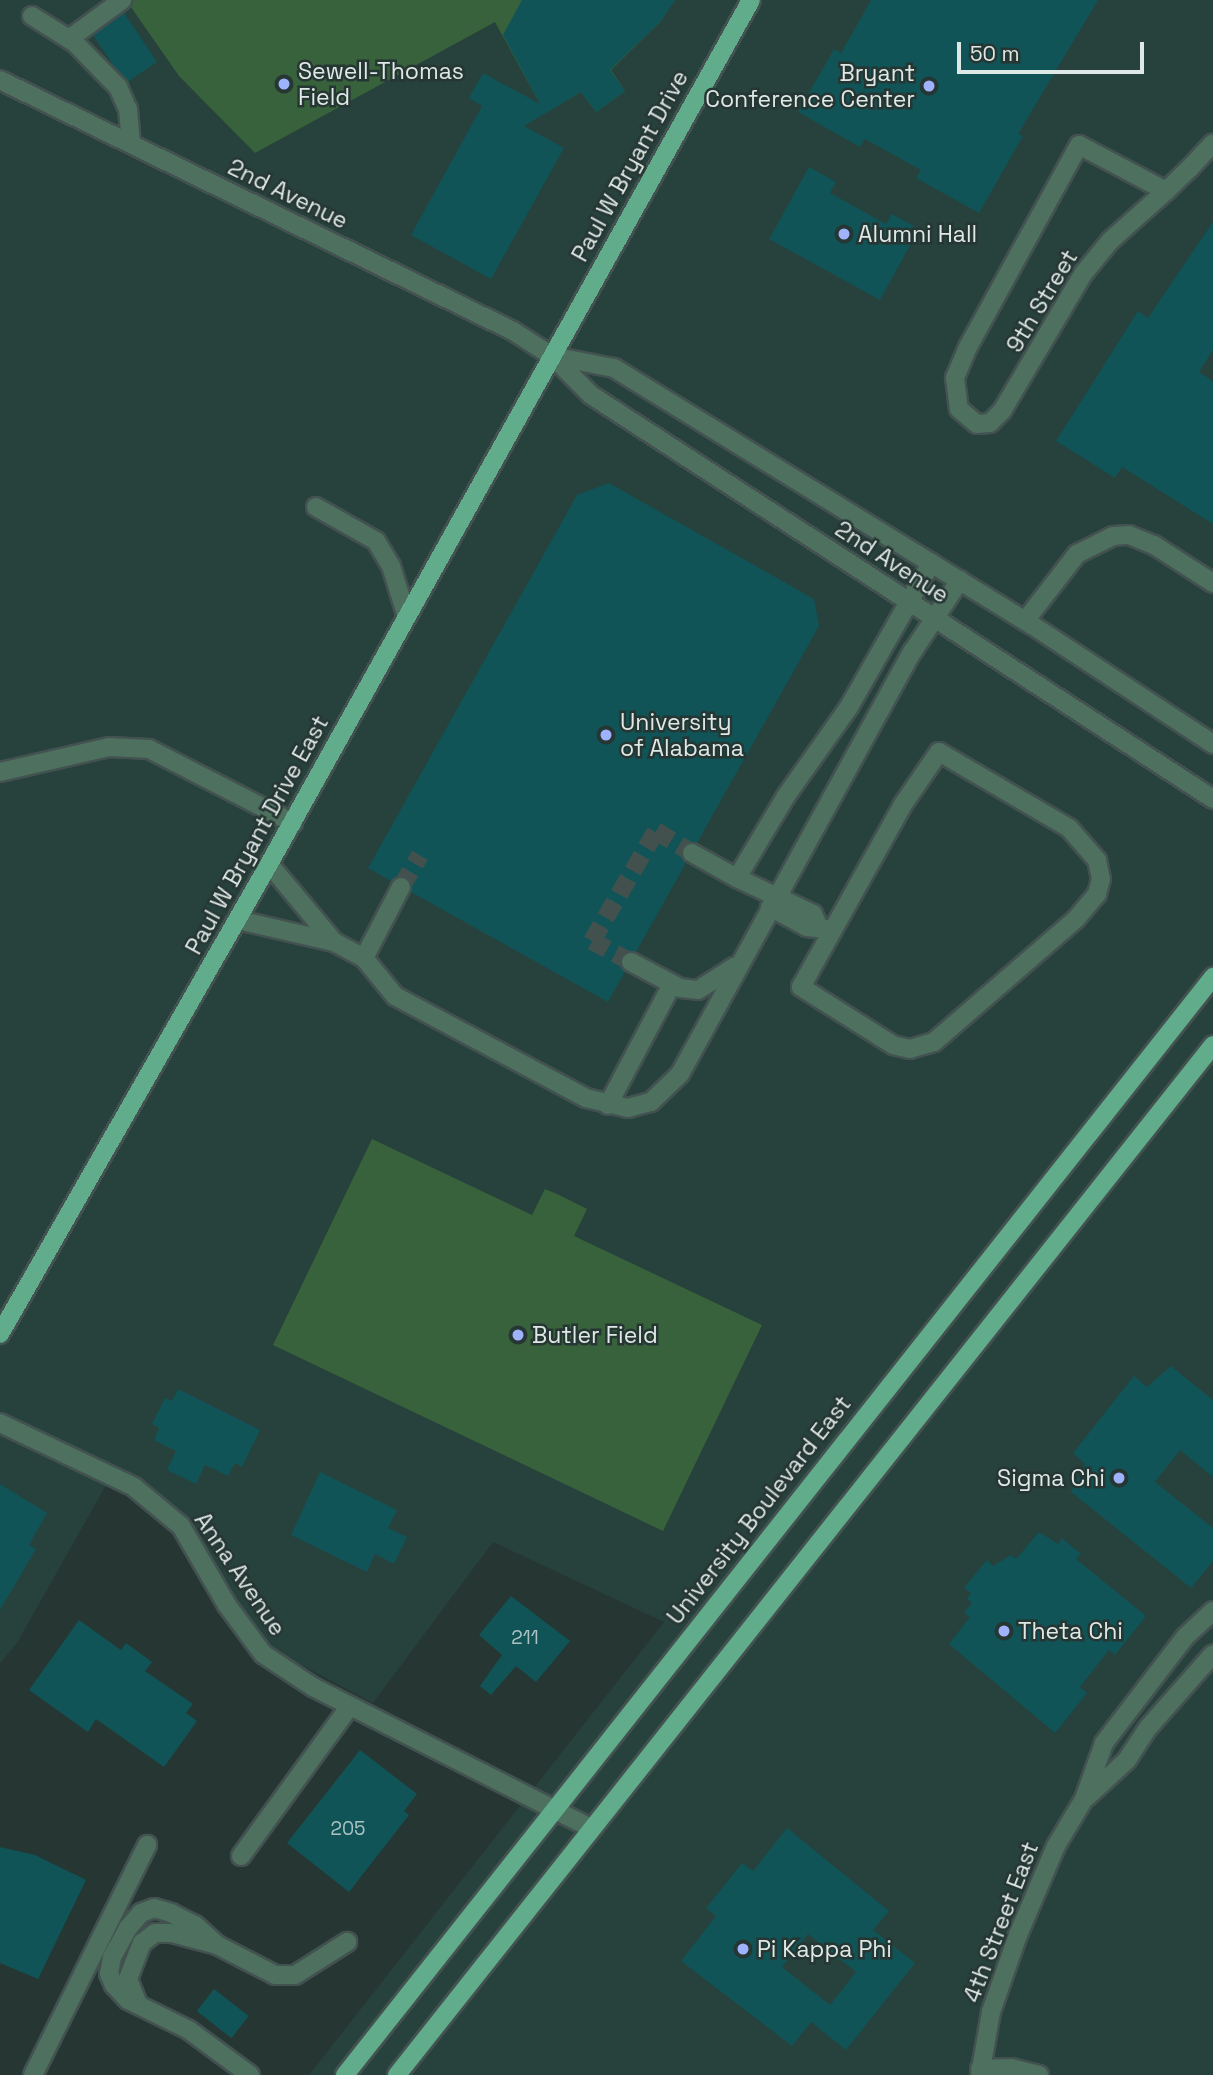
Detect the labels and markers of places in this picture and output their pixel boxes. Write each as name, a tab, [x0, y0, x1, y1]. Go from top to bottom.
place label: Sewell-Thomas Field	[298, 57, 464, 111]
place label: Bryant Conference Center	[705, 59, 915, 113]
marker: Sewell-Thomas Field	[276, 76, 292, 92]
marker: Bryant Conference Center	[921, 78, 937, 94]
place label: Alumni Hall	[858, 220, 977, 248]
marker: Alumni Hall	[836, 226, 852, 242]
place label: University of Alabama	[620, 708, 744, 762]
marker: University of Alabama	[598, 727, 614, 743]
place label: Butler Field	[532, 1321, 658, 1349]
marker: Butler Field	[510, 1327, 526, 1343]
place label: Sigma Chi	[997, 1464, 1105, 1492]
marker: Sigma Chi	[1111, 1470, 1127, 1486]
place label: Theta Chi	[1018, 1617, 1123, 1645]
marker: Theta Chi	[996, 1623, 1012, 1639]
place label: Pi Kappa Phi	[757, 1935, 892, 1963]
marker: Pi Kappa Phi	[735, 1941, 751, 1957]

